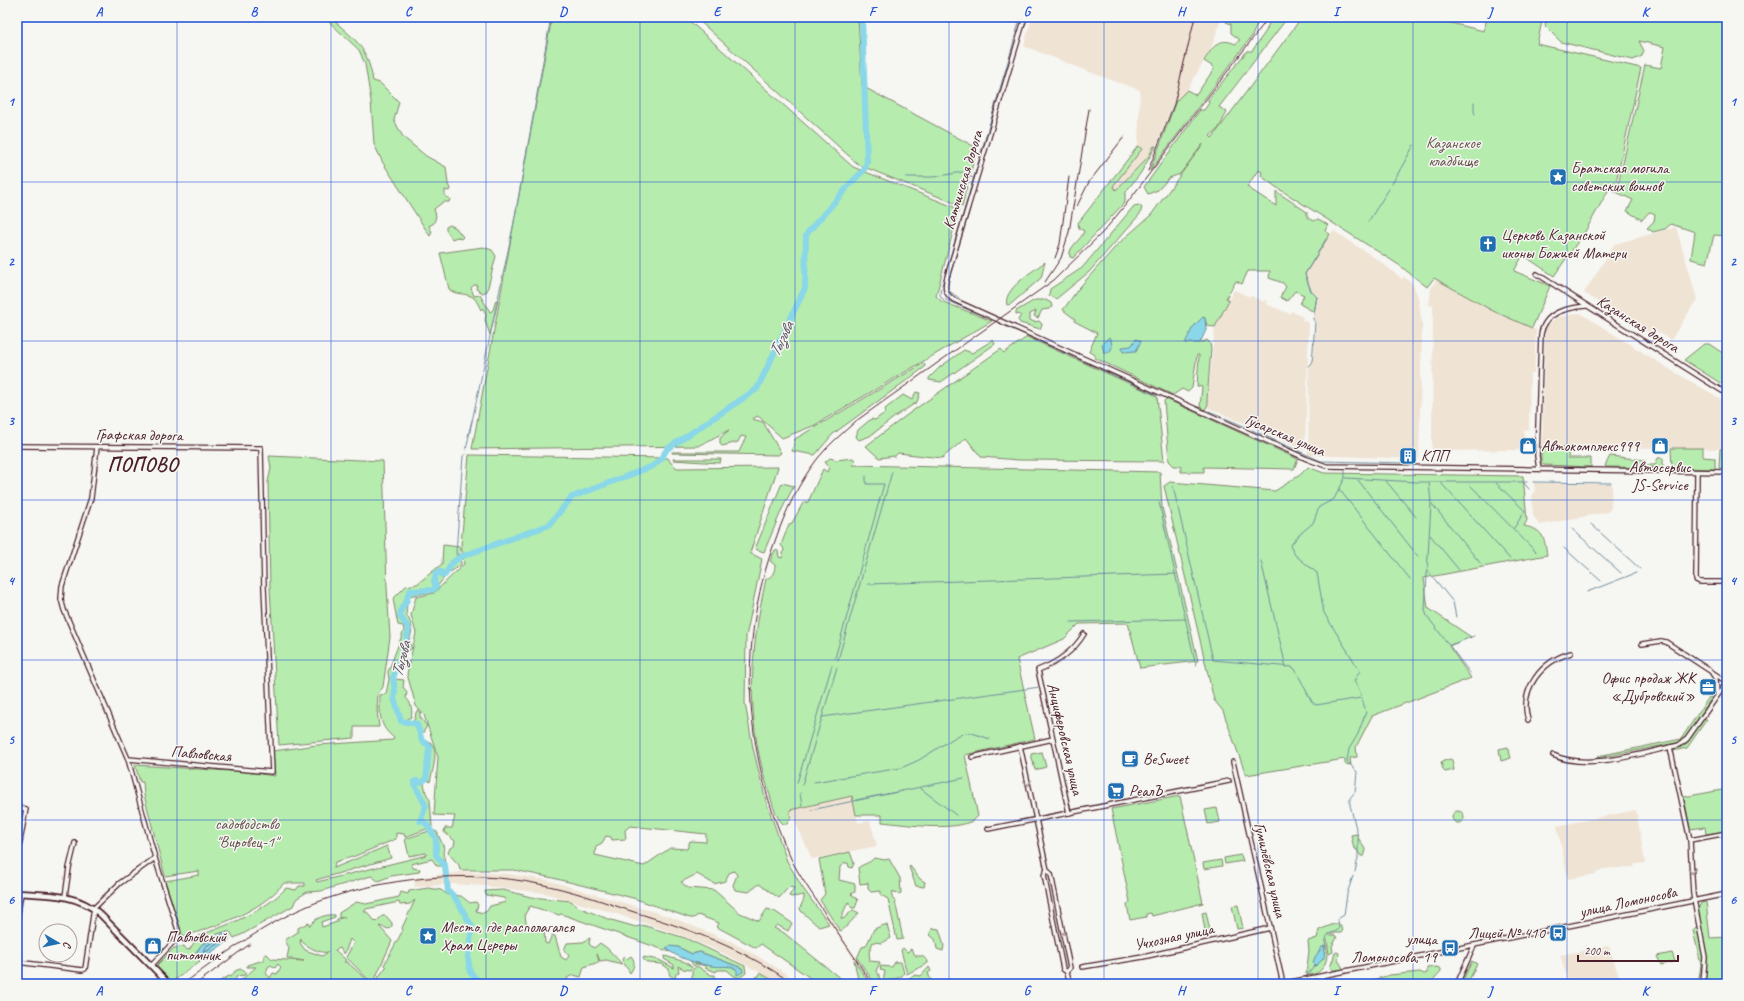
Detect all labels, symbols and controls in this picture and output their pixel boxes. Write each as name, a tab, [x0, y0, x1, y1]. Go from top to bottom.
text: A	[96, 4, 104, 20]
text: B	[251, 4, 259, 20]
text: C	[405, 4, 413, 20]
text: D	[559, 4, 568, 20]
text: E	[714, 4, 723, 20]
text: F	[869, 4, 878, 20]
text: G	[1024, 4, 1032, 20]
text: H	[1177, 4, 1187, 20]
text: I	[1333, 4, 1342, 20]
text: J	[1487, 4, 1494, 20]
text: K	[1642, 4, 1652, 20]
text: 1	[8, 94, 16, 110]
text: 1	[1730, 94, 1738, 110]
street label: Катлинская дорога	[938, 127, 988, 232]
park label: Казанское кладбище	[1426, 133, 1482, 171]
place label: Братская могила советских воинов	[1571, 158, 1670, 196]
place icon: Братская могила советских воинов	[1548, 167, 1568, 187]
place label: Церковь Казанской иконы Божией Матери	[1501, 225, 1627, 263]
church icon: Церковь Казанской иконы Божией Матери	[1478, 234, 1498, 254]
text: 2	[8, 254, 15, 270]
text: 2	[1730, 254, 1737, 270]
street label: Казанская дорога	[1593, 291, 1684, 358]
water label: Тызьва	[764, 317, 800, 360]
street label: Гусарская улица	[1242, 409, 1329, 461]
text: 3	[8, 413, 15, 429]
text: 3	[1730, 413, 1737, 429]
street label: Графская дорога	[96, 424, 184, 446]
shop icon: Автокомплекс999	[1518, 436, 1538, 456]
place label: Автокомплекс999	[1541, 436, 1641, 456]
shop icon: Автосервис JS-Service	[1650, 436, 1670, 456]
building icon: КПП	[1398, 446, 1418, 466]
place label: КПП	[1421, 446, 1452, 466]
district label: ПОПОВО	[108, 452, 180, 477]
place label: Автосервис JS-Service	[1629, 457, 1692, 495]
text: 4	[8, 573, 16, 589]
text: 4	[1730, 573, 1738, 589]
water label: Тызьва	[386, 637, 417, 680]
place label: Офис продаж ЖК «Дубровский»	[1601, 668, 1698, 706]
office icon: Офис продаж ЖК «Дубровский»	[1698, 677, 1718, 697]
street label: Анциферовская улица	[1042, 681, 1088, 798]
text: 5	[8, 732, 15, 748]
text: 5	[1730, 732, 1737, 748]
street label: Павловская	[170, 741, 233, 767]
cafe icon: BeSweet	[1120, 749, 1140, 769]
place label: BeSweet	[1143, 749, 1190, 769]
one-way arrow	[1024, 780, 1032, 786]
supermarket icon: РеалЪ	[1106, 781, 1126, 801]
place label: РеалЪ	[1129, 781, 1163, 801]
park label: садоводство "Вировец-1"	[215, 814, 281, 852]
street label: Гумилёвская улица	[1249, 821, 1291, 921]
one-way arrow	[1687, 868, 1696, 874]
street label: улица Ломоносова	[1577, 882, 1680, 922]
text: 6	[8, 892, 15, 908]
text: 6	[1730, 892, 1737, 908]
place label: Место, где располагался Храм Цереры	[441, 917, 575, 955]
street label: Учхозная улица	[1132, 919, 1217, 955]
north arrow	[38, 923, 78, 963]
place label: Лицей № 410	[1468, 923, 1547, 943]
bus stop icon: Лицей № 410	[1548, 923, 1568, 943]
place icon: Место, где располагался Храм Цереры	[418, 926, 438, 946]
place label: Павловский питомник	[166, 927, 228, 965]
place label: улица Ломоносова, 19	[1351, 929, 1439, 967]
one-way arrow	[1060, 932, 1068, 938]
shop icon: Павловский питомник	[143, 936, 163, 956]
scale bar	[1578, 937, 1678, 963]
bus stop icon: улица Ломоносова, 19	[1440, 938, 1460, 958]
text: С	[60, 941, 75, 950]
text: 200 m	[1584, 943, 1611, 959]
text: A	[96, 983, 104, 999]
text: B	[251, 983, 259, 999]
text: C	[405, 983, 413, 999]
text: D	[559, 983, 568, 999]
text: E	[714, 983, 723, 999]
text: F	[869, 983, 878, 999]
text: G	[1024, 983, 1032, 999]
text: H	[1177, 983, 1187, 999]
text: I	[1333, 983, 1342, 999]
text: J	[1487, 983, 1494, 999]
text: K	[1642, 983, 1652, 999]

